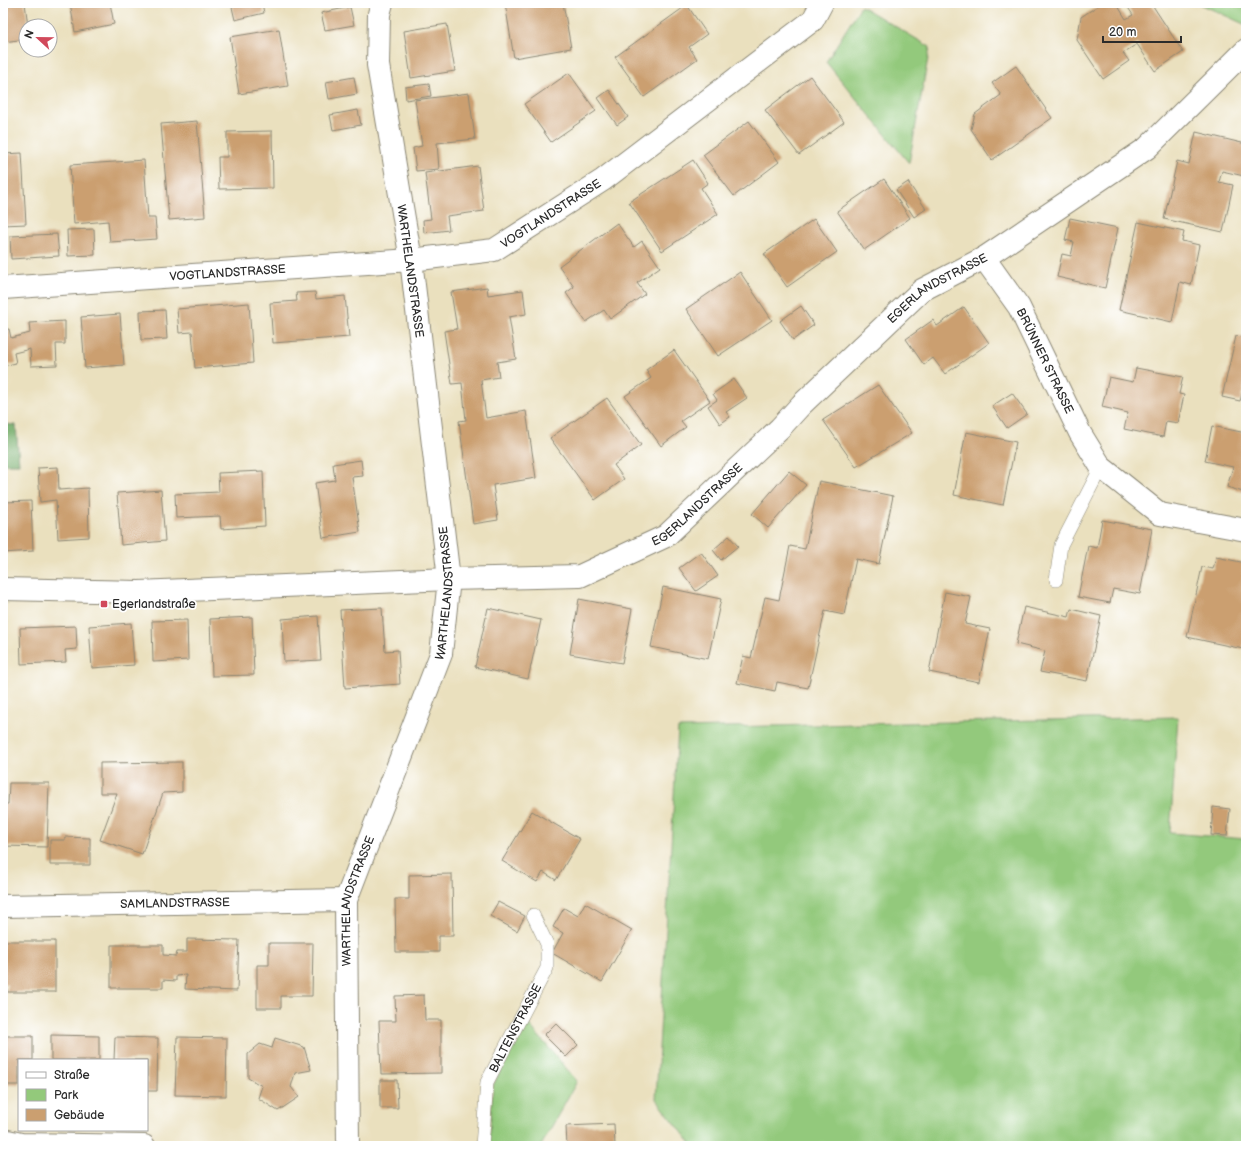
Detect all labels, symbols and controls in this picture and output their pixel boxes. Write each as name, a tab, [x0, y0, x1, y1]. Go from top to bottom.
north arrow	[18, 18, 58, 58]
scale bar	[1103, 18, 1181, 44]
text: 20 m	[1109, 25, 1136, 40]
text: N	[22, 28, 37, 41]
street label: VOGTLANDSTRASSE	[498, 176, 604, 251]
street label: WARTHELANDSTRASSE	[393, 203, 427, 339]
street label: EGERLANDSTRASSE	[884, 250, 990, 327]
street label: VOGTLANDSTRASSE	[169, 261, 286, 284]
street label: BRÜNNER STRASSE	[1013, 306, 1077, 416]
street label: EGERLANDSTRASSE	[649, 460, 746, 549]
street label: WARTHELANDSTRASSE	[432, 525, 457, 662]
place label: Egerlandstraße	[112, 597, 196, 612]
marker: Egerlandstraße	[99, 599, 109, 609]
street label: WARTHELANDSTRASSE	[338, 834, 378, 966]
street label: SAMLANDSTRASSE	[120, 895, 230, 911]
street label: BALTENSTRASSE	[486, 981, 545, 1075]
legend	[18, 1059, 148, 1131]
text: Straße	[54, 1068, 90, 1083]
text: Park	[54, 1088, 78, 1103]
text: Gebäude	[54, 1108, 104, 1123]

